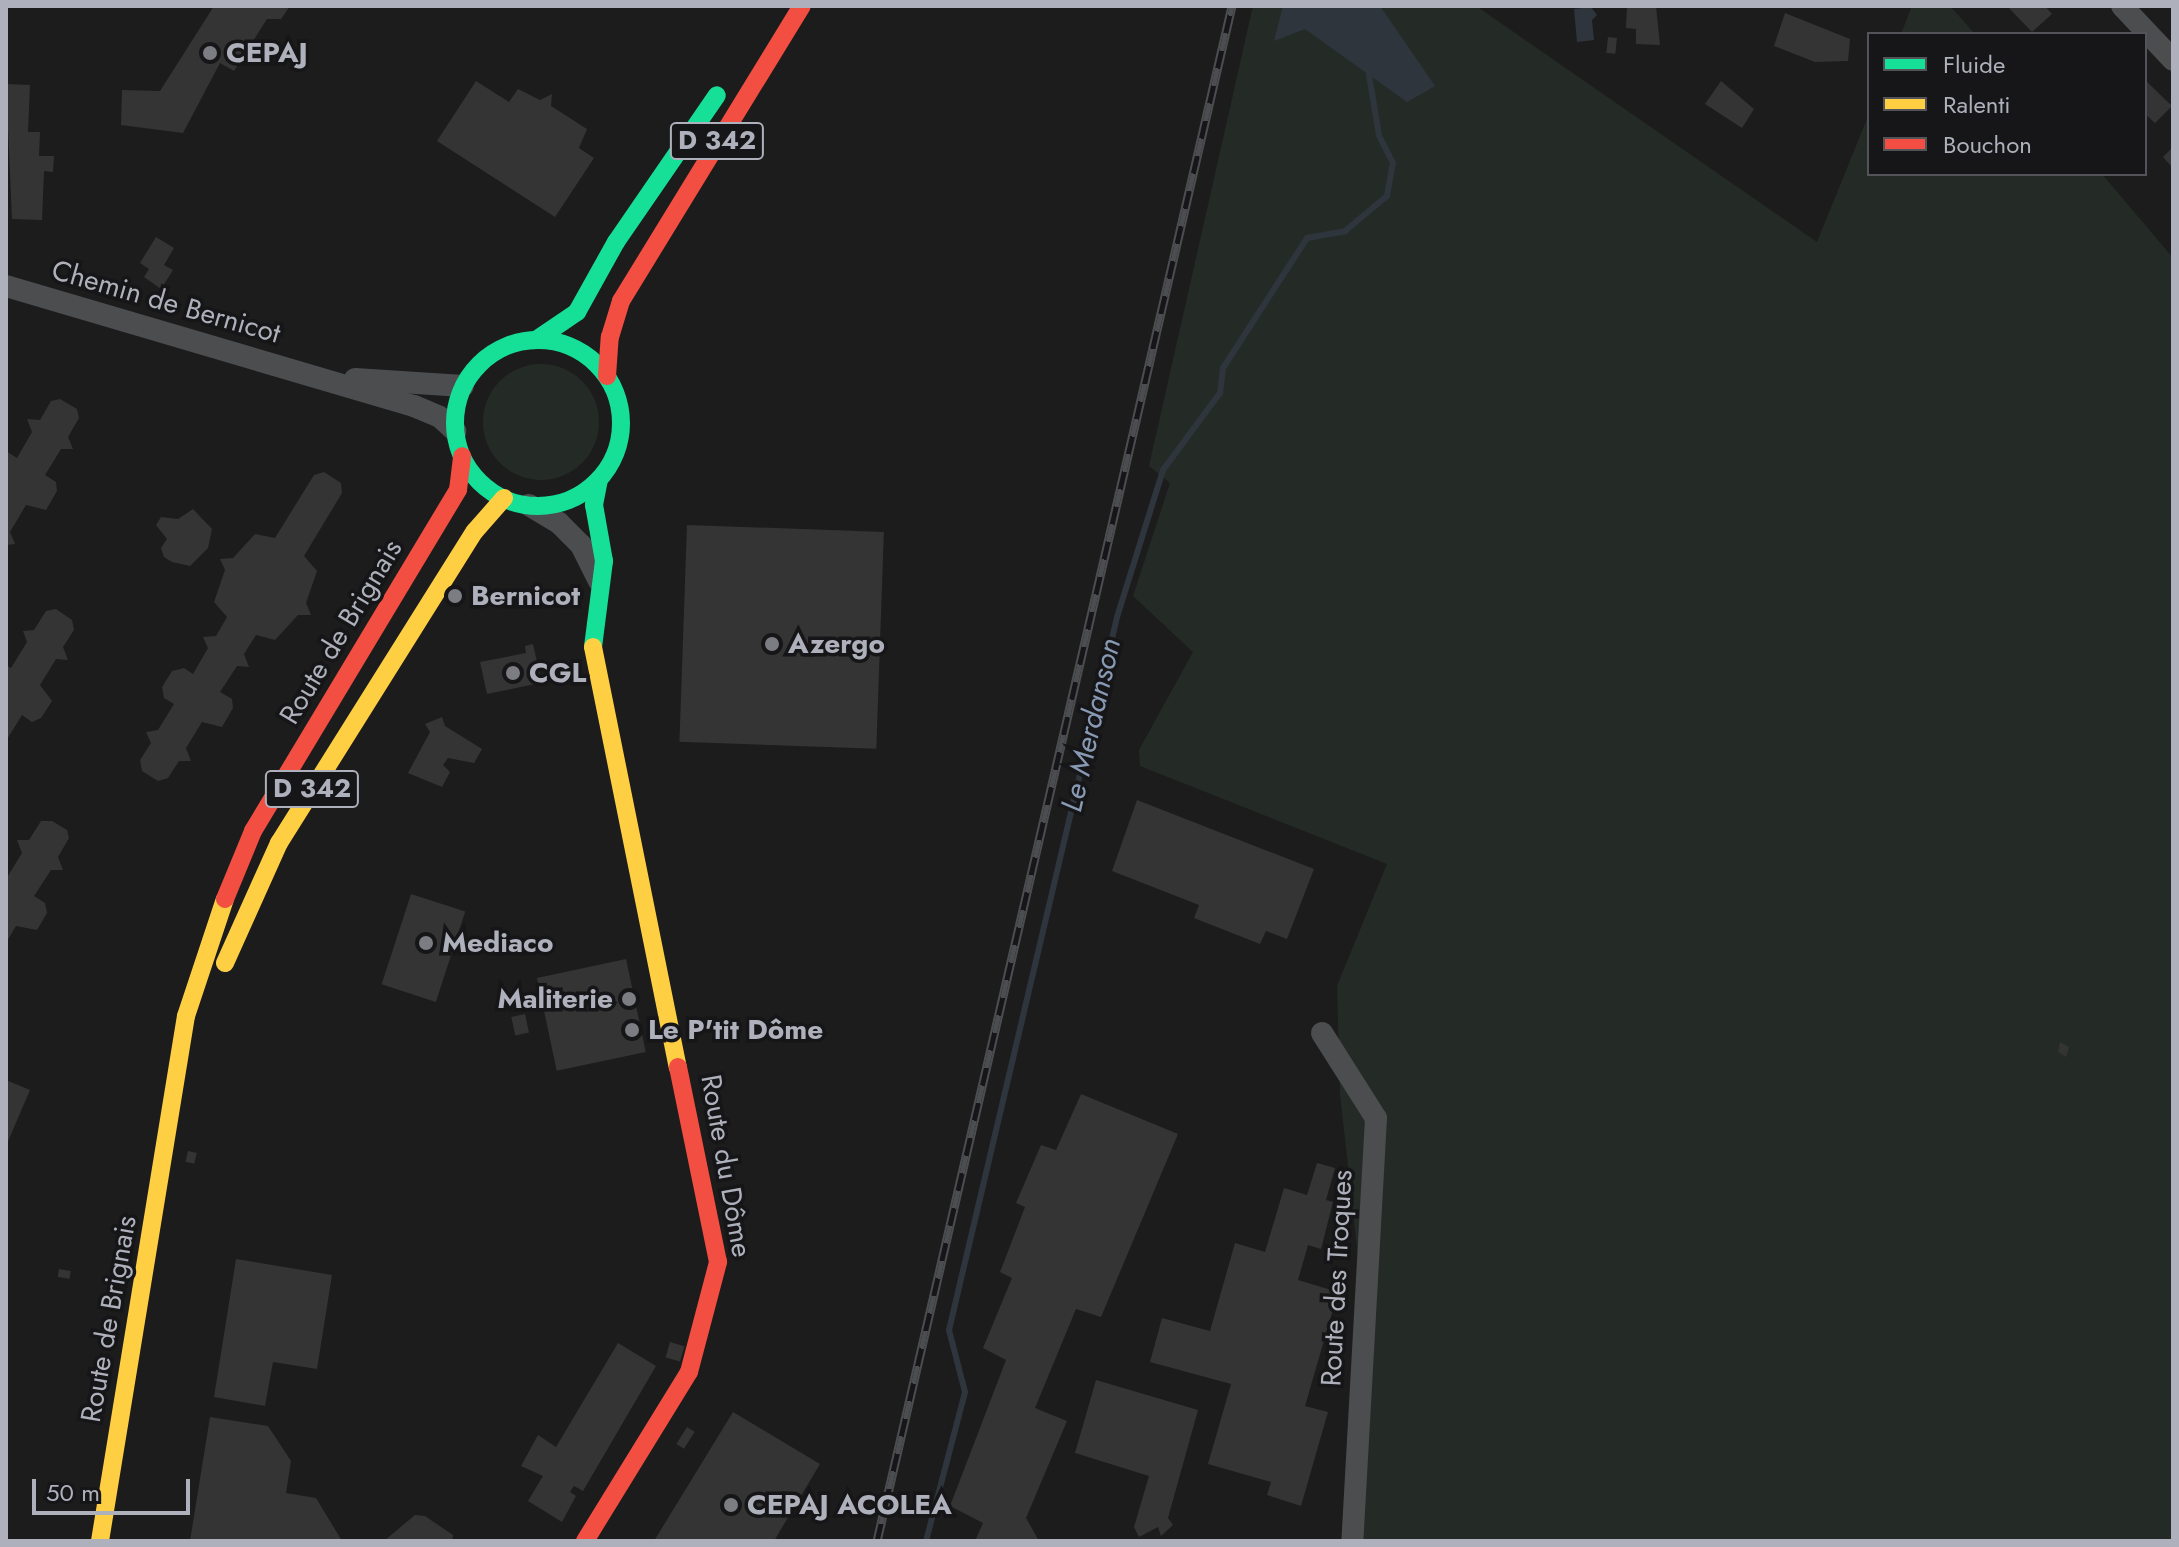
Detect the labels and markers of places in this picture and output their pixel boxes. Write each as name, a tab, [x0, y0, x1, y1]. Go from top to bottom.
place label: CEPAJ	[226, 36, 308, 70]
marker: CEPAJ	[201, 44, 219, 62]
place label: Bernicot	[471, 579, 580, 613]
marker: Bernicot	[446, 587, 464, 605]
place label: Azergo	[788, 627, 885, 661]
marker: Azergo	[763, 635, 781, 653]
place label: CGL	[529, 656, 586, 690]
marker: CGL	[504, 664, 522, 682]
place label: Mediaco	[442, 926, 553, 960]
marker: Mediaco	[417, 934, 435, 952]
place label: Maliterie	[497, 982, 613, 1016]
marker: Maliterie	[620, 990, 638, 1008]
place label: Le P'tit Dôme	[648, 1013, 823, 1047]
marker: Le P'tit Dôme	[623, 1021, 641, 1039]
place label: CEPAJ ACOLEA	[747, 1488, 952, 1522]
marker: CEPAJ ACOLEA	[722, 1496, 740, 1514]

